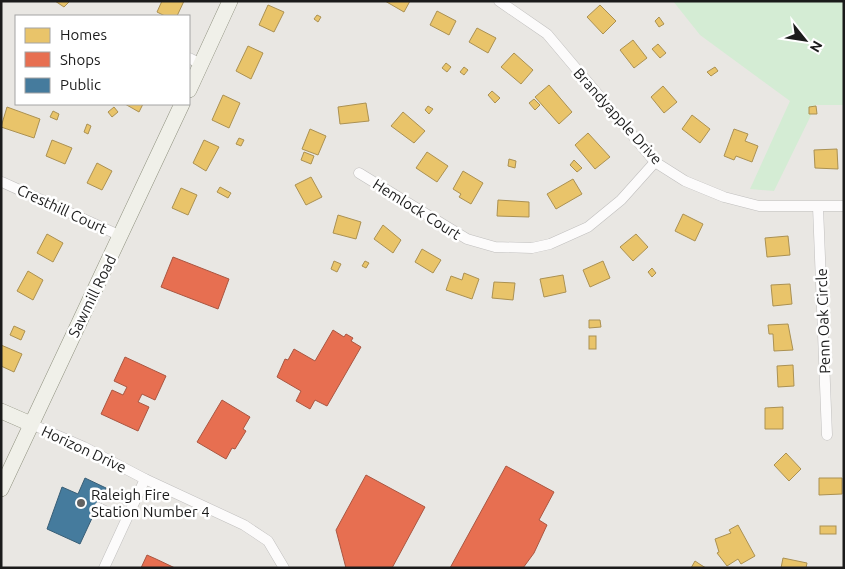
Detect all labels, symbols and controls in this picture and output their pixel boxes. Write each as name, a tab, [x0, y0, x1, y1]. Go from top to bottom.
legend	[15, 15, 190, 105]
north arrow	[780, 15, 830, 65]
text: Homes	[60, 26, 107, 43]
text: N	[807, 38, 826, 55]
text: Shops	[60, 51, 101, 68]
street label: Brandyapple Drive	[570, 64, 666, 168]
text: Public	[60, 76, 101, 93]
street label: Hemlock Court	[370, 175, 464, 243]
street label: Cresthill Court	[14, 181, 110, 237]
street label: Sawmill Road	[65, 252, 119, 340]
street label: Penn Oak Circle	[813, 268, 833, 374]
street label: Horizon Drive	[39, 422, 129, 476]
place label: Raleigh Fire Station Number 4	[91, 486, 210, 520]
marker: Raleigh Fire Station Number 4	[75, 497, 87, 509]

